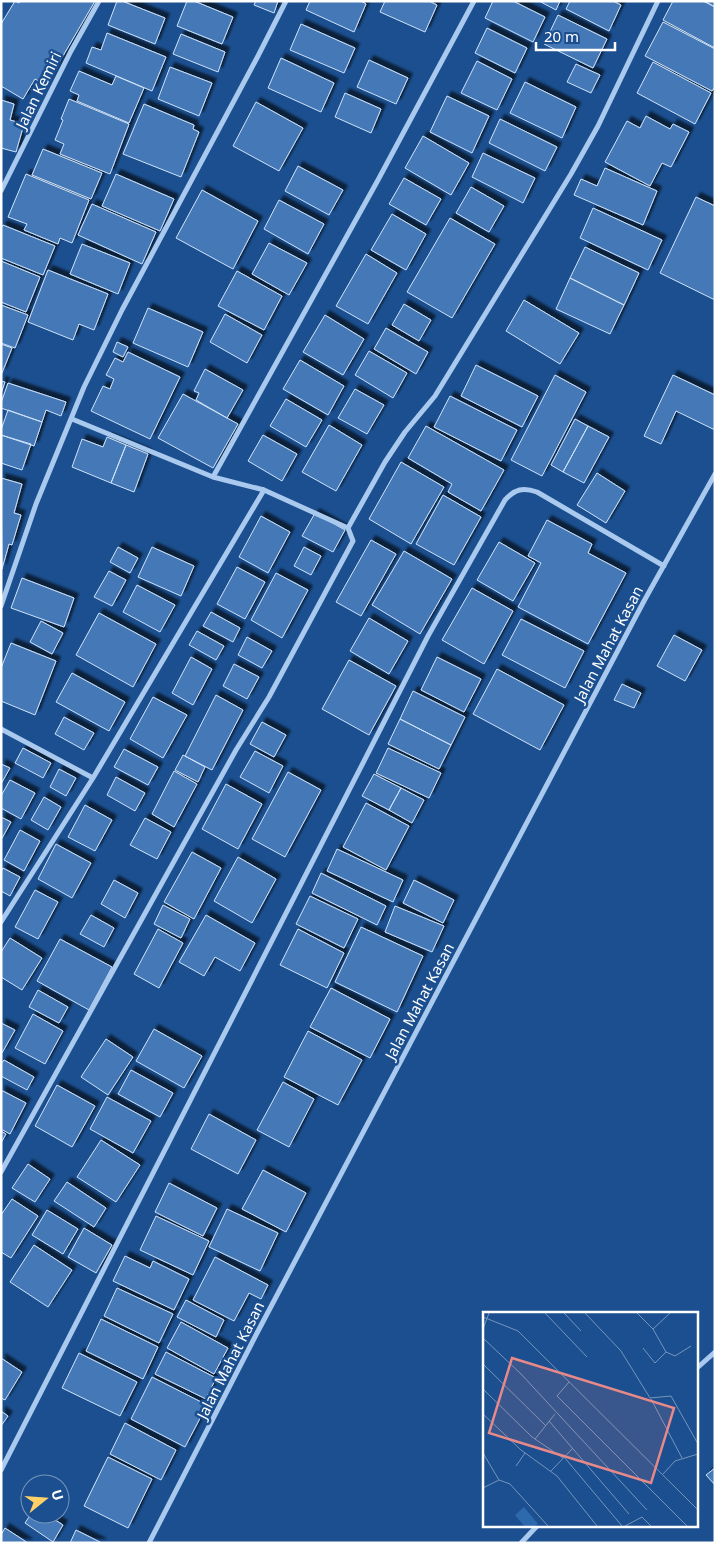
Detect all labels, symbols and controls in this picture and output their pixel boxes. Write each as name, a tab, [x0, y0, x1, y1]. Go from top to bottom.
scale bar	[536, 20, 615, 52]
text: 20 m	[544, 26, 579, 46]
street label: Jalan Kemiri	[10, 48, 65, 134]
street label: Jalan Mahat Kasan	[568, 582, 647, 708]
street label: Jalan Mahat Kasan	[379, 939, 458, 1065]
street label: Jalan Mahat Kasan	[191, 1298, 268, 1424]
inset map	[483, 1312, 698, 1526]
north arrow	[20, 1474, 70, 1524]
text: U	[47, 1487, 69, 1503]

